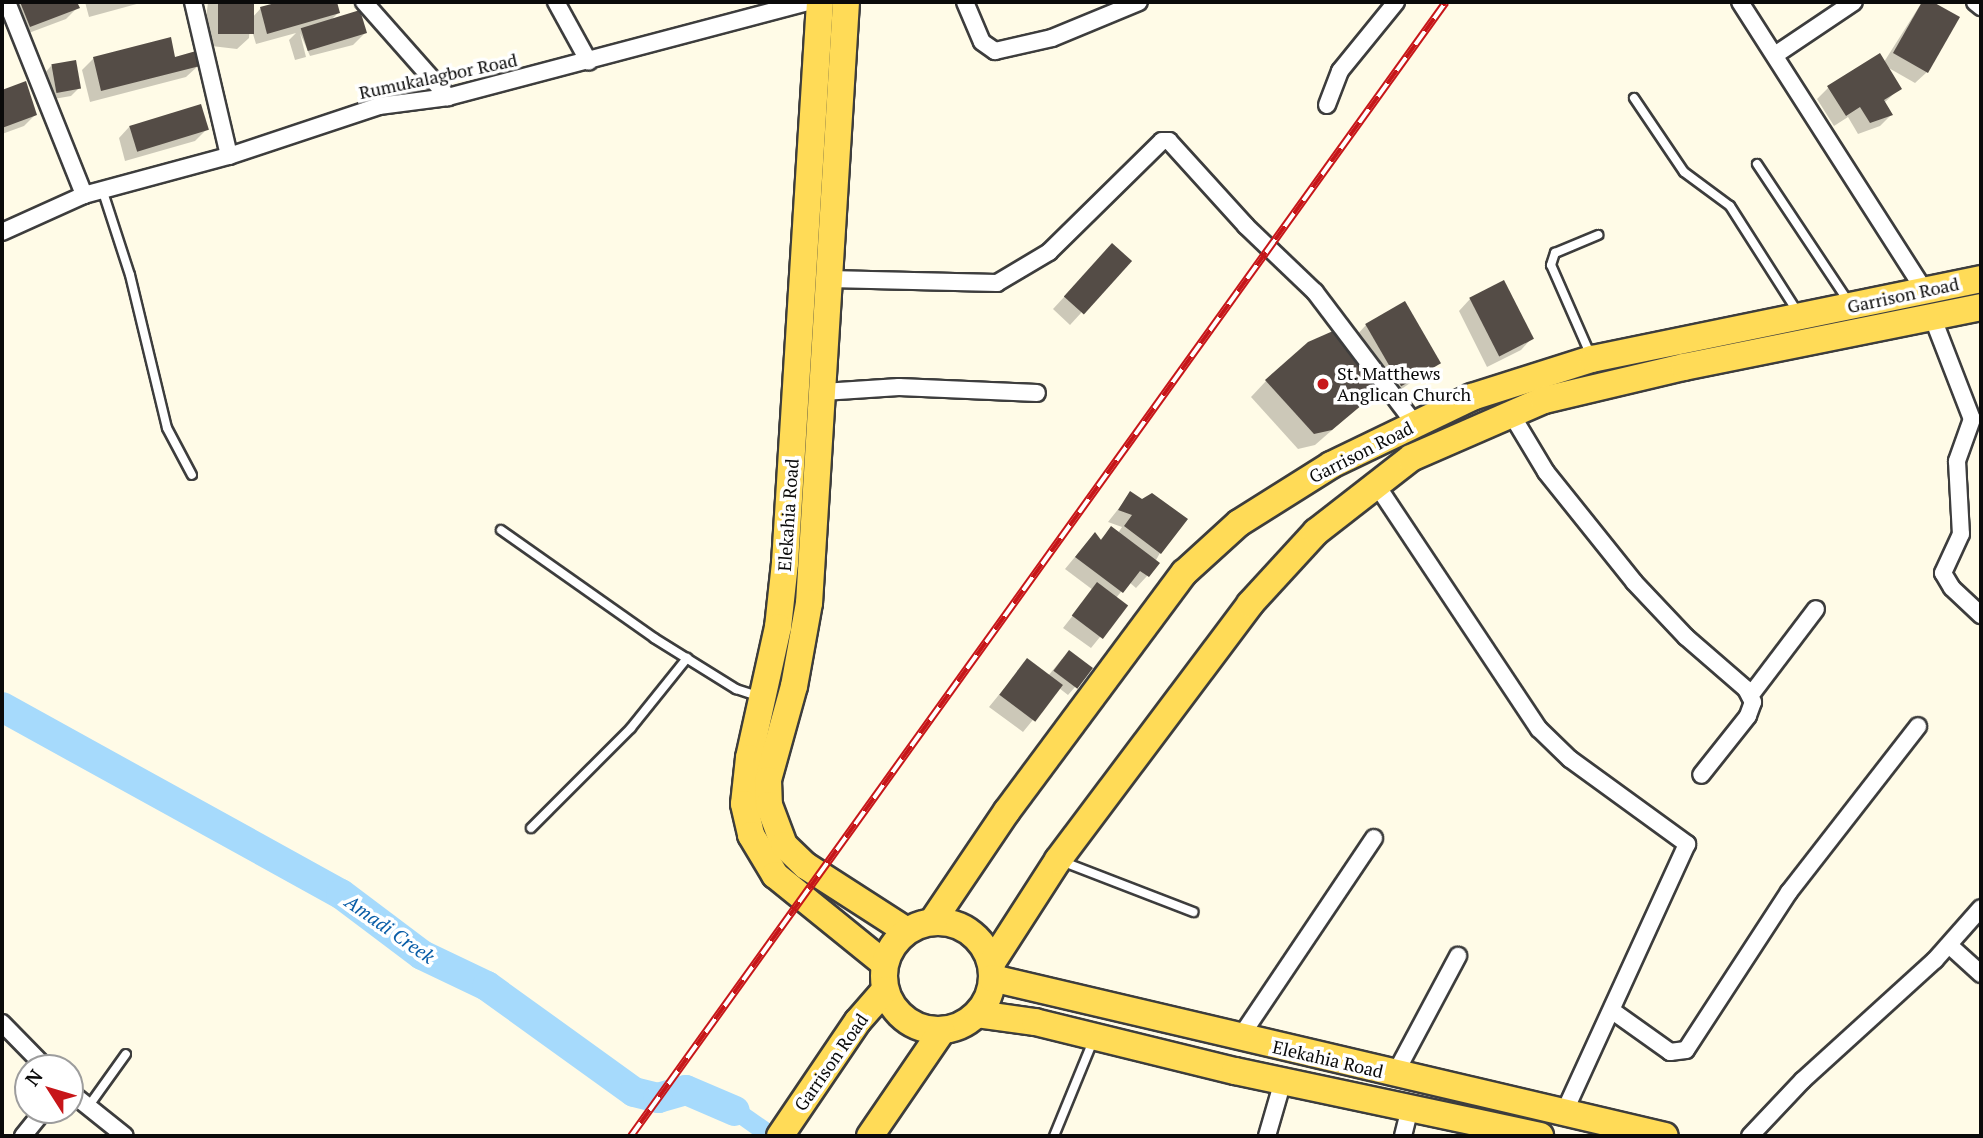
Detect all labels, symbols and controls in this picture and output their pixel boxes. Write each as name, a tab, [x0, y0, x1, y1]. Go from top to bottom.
street label: Rumukalagbor Road	[357, 49, 519, 103]
street label: Garrison Road	[1845, 273, 1961, 317]
place label: St. Matthews Anglican Church	[1337, 363, 1471, 406]
marker: St. Matthews Anglican Church	[1315, 376, 1331, 392]
street label: Garrison Road	[1305, 417, 1417, 487]
street label: Elekahia Road	[773, 458, 803, 572]
water label: Amadi Creek	[341, 890, 439, 968]
street label: Garrison Road	[790, 1009, 872, 1115]
street label: Elekahia Road	[1271, 1036, 1385, 1082]
north arrow	[14, 1054, 84, 1124]
text: N	[19, 1064, 48, 1091]

